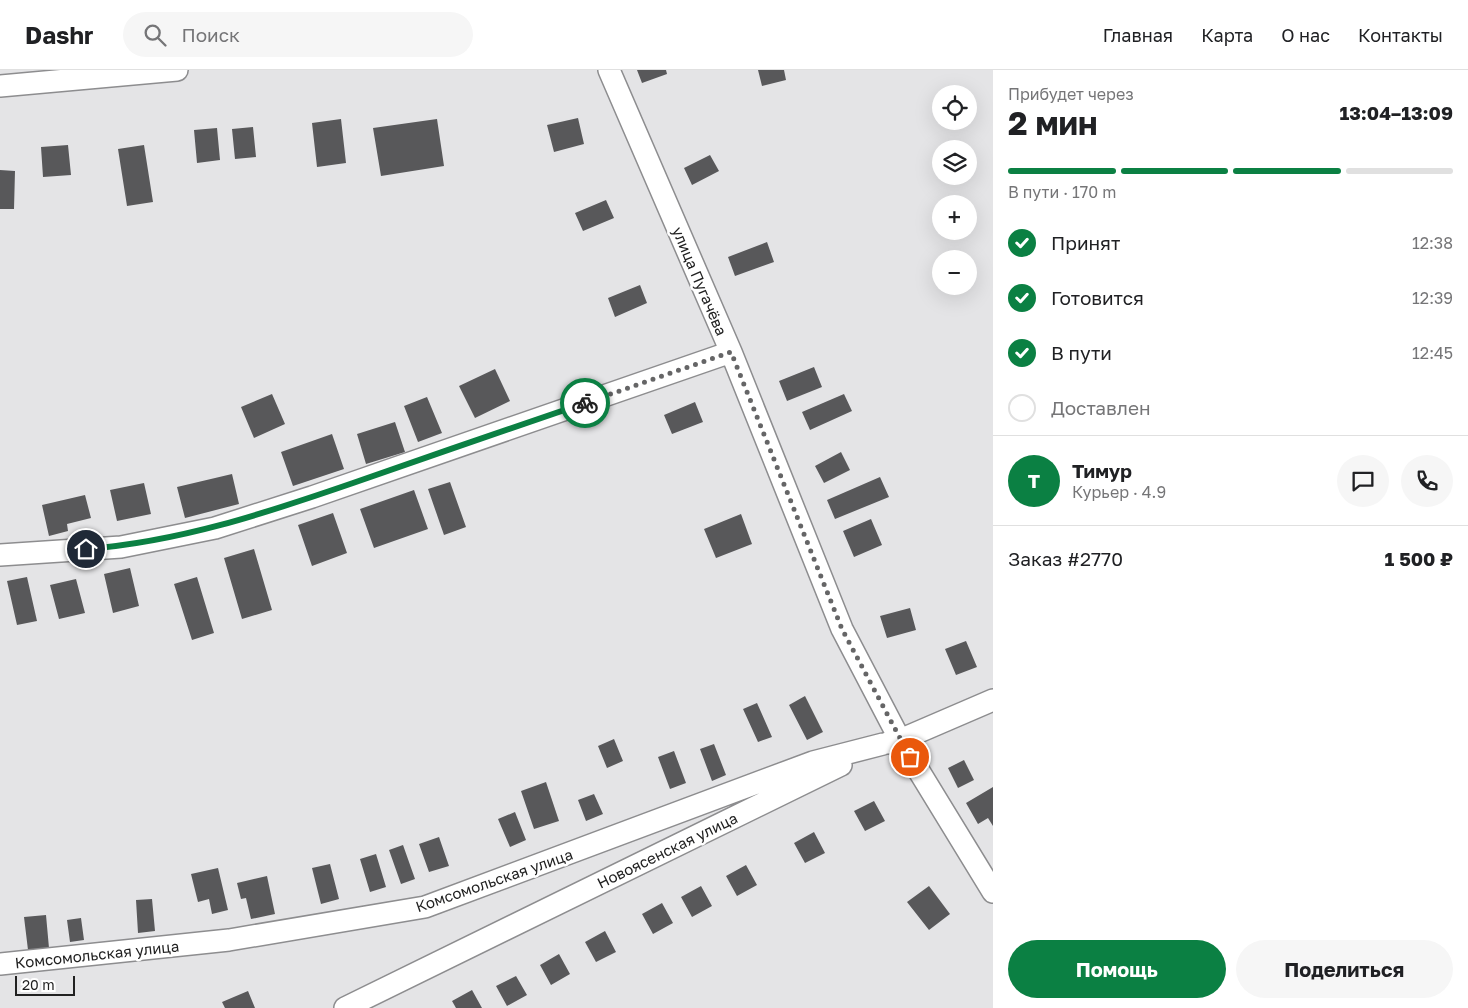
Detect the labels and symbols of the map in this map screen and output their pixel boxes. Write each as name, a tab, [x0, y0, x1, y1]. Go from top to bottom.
street label: улица Пугачёва	[669, 224, 731, 338]
courier	[560, 378, 610, 428]
pin	[65, 528, 107, 570]
pin	[889, 736, 931, 778]
street label: Новоясенская улица	[594, 808, 740, 892]
street label: Комсомольская улица	[413, 845, 575, 915]
street label: Комсомольская улица	[14, 936, 180, 972]
scale bar	[15, 973, 75, 996]

